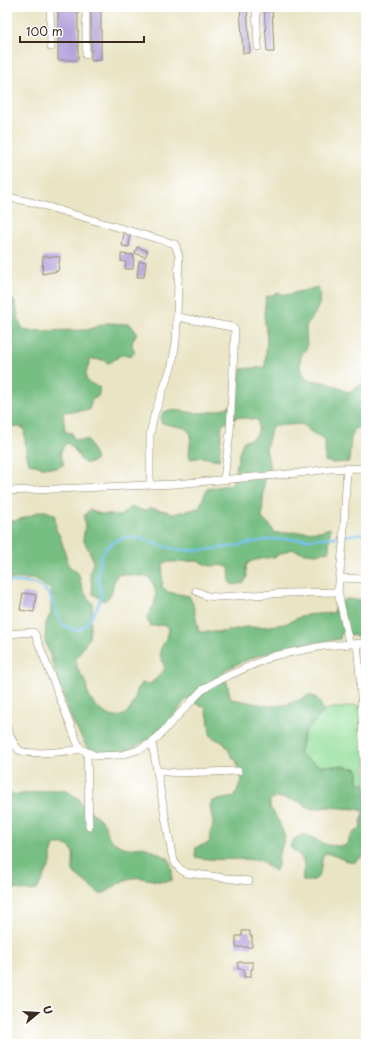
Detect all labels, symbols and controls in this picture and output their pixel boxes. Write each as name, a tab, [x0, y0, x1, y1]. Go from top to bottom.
scale bar	[20, 18, 144, 44]
text: 100 m	[26, 22, 63, 40]
north arrow	[18, 993, 58, 1033]
text: U	[39, 1003, 57, 1016]

